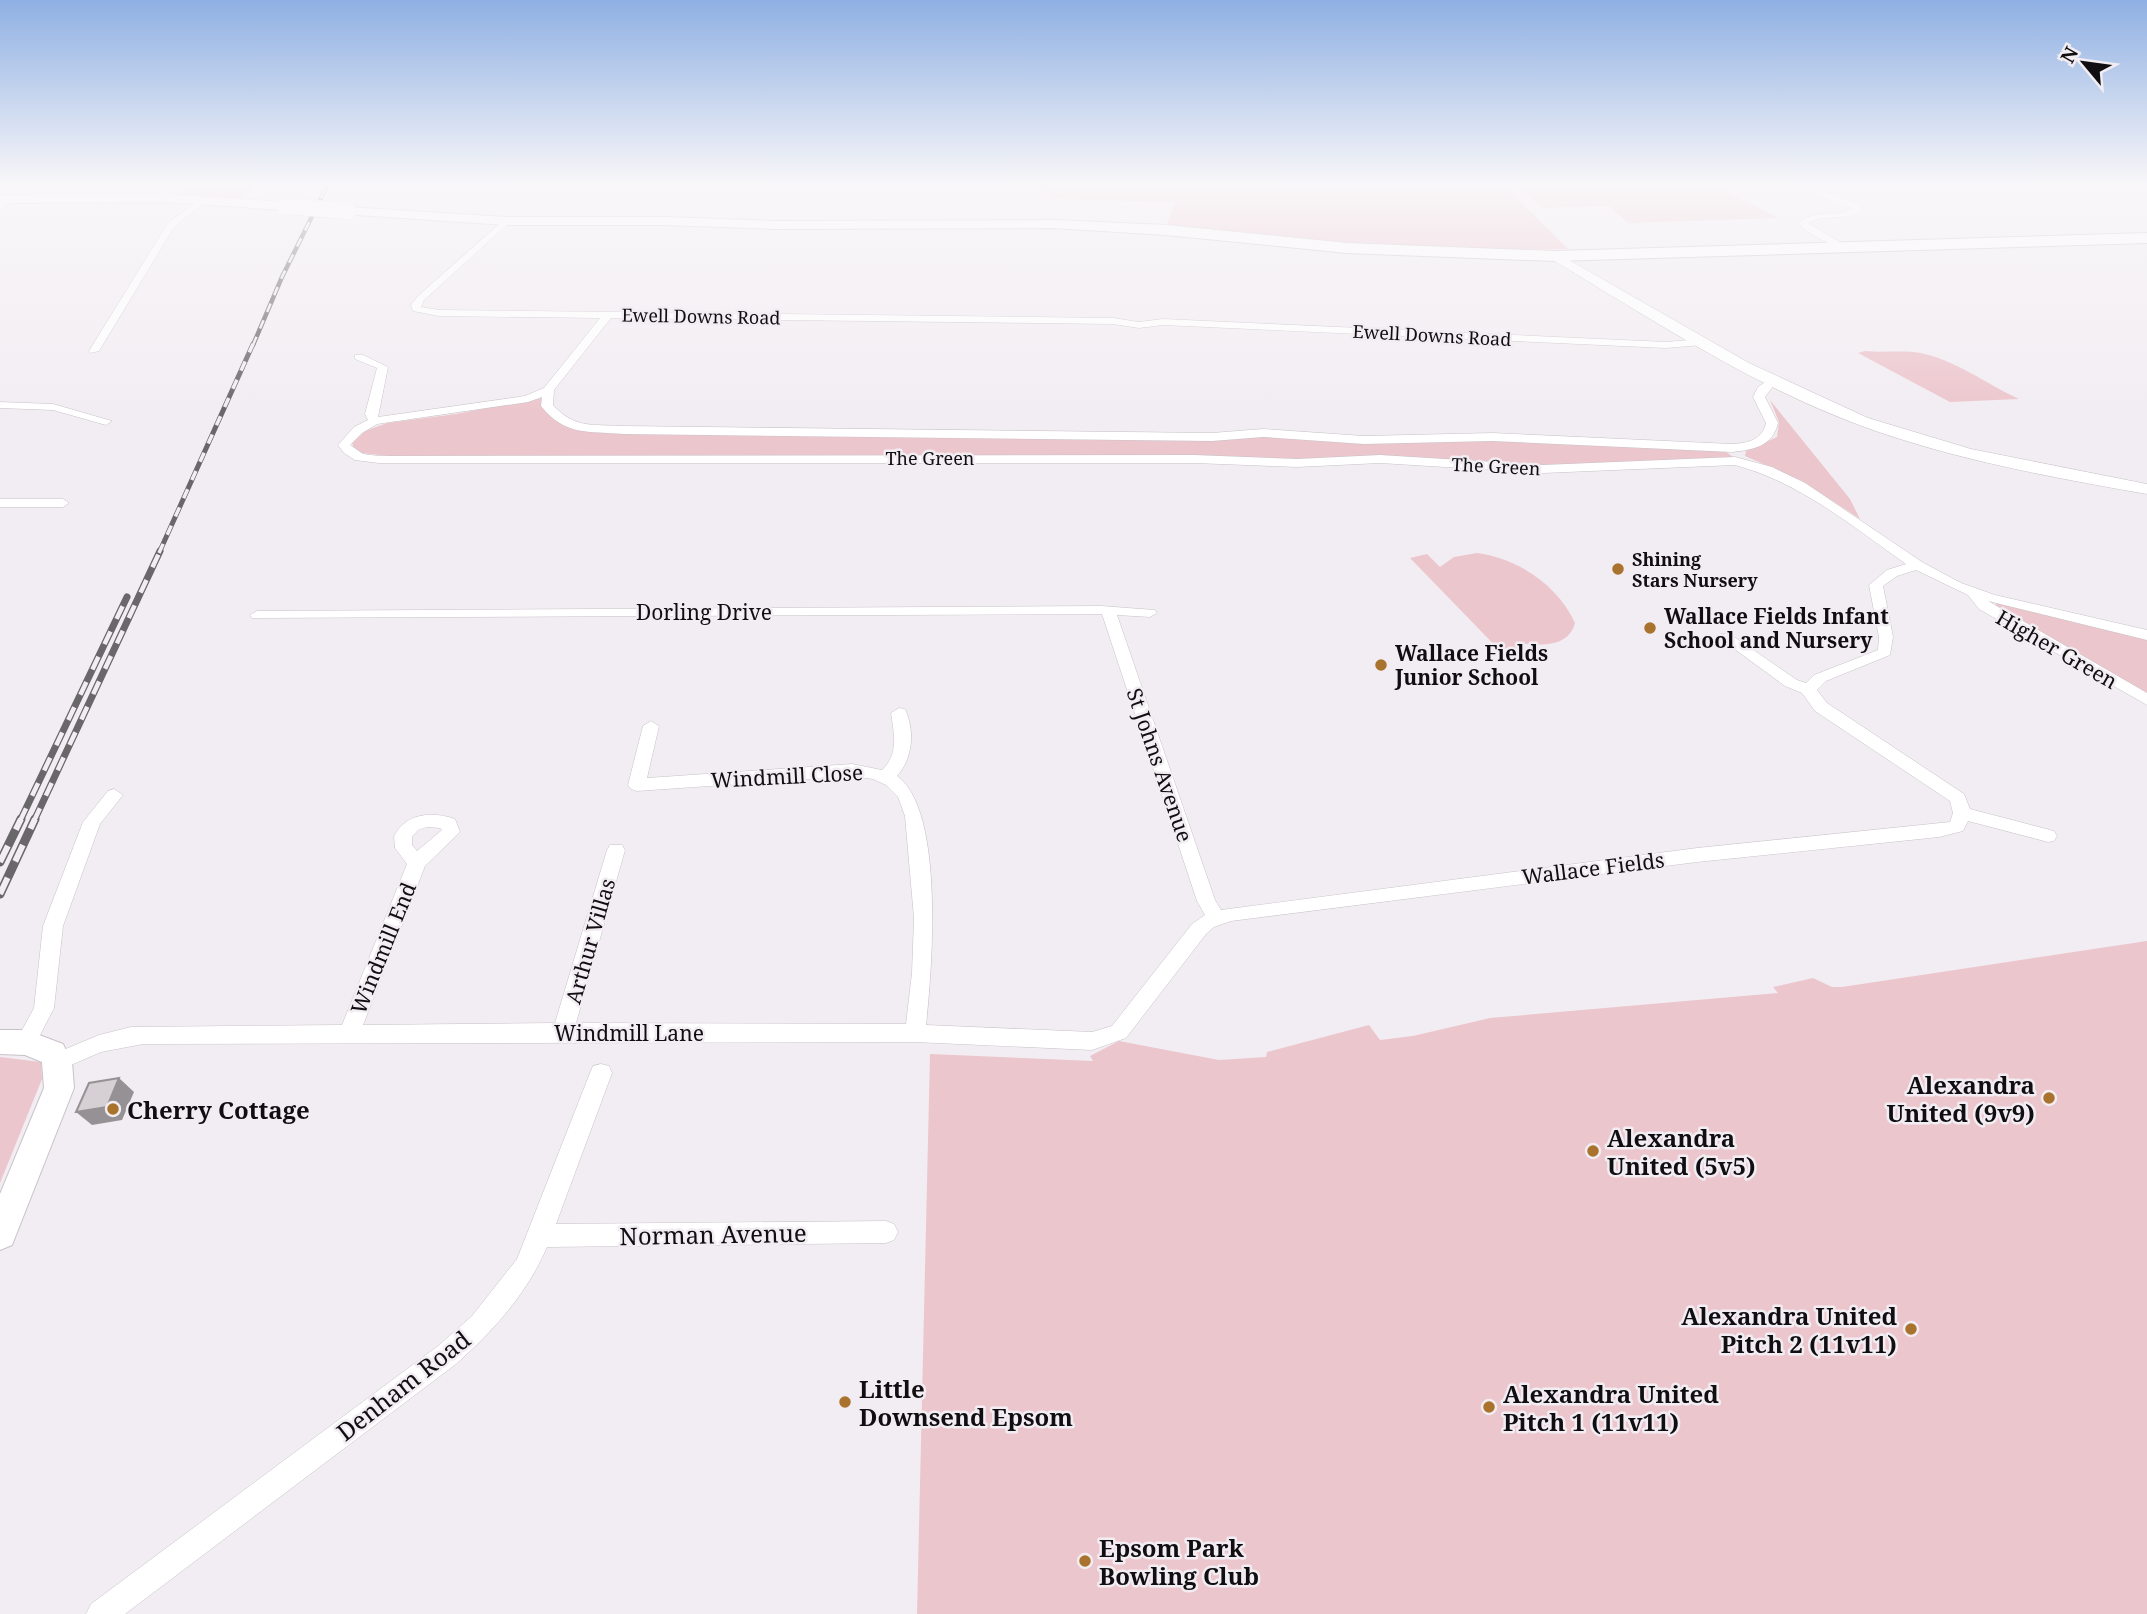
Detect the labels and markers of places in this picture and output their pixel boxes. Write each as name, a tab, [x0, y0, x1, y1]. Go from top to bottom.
place label: Shining Stars Nursery	[1632, 547, 1758, 592]
marker: Shining Stars Nursery	[1610, 561, 1626, 577]
place label: Wallace Fields Infant School and Nursery	[1664, 602, 1889, 654]
marker: Wallace Fields Infant School and Nursery	[1642, 620, 1658, 636]
place label: Wallace Fields Junior School	[1394, 639, 1548, 691]
marker: Wallace Fields Junior School	[1373, 657, 1389, 673]
place label: Alexandra United (9v9)	[1886, 1068, 2035, 1129]
marker: Alexandra United (9v9)	[2041, 1090, 2057, 1106]
place label: Cherry Cottage	[127, 1093, 310, 1126]
marker: Cherry Cottage	[105, 1101, 121, 1117]
place label: Alexandra United (5v5)	[1607, 1121, 1756, 1182]
marker: Alexandra United (5v5)	[1585, 1143, 1601, 1159]
place label: Alexandra United Pitch 2 (11v11)	[1681, 1299, 1897, 1360]
marker: Alexandra United Pitch 2 (11v11)	[1903, 1321, 1919, 1337]
place label: Little Downsend Epsom	[859, 1372, 1073, 1433]
place label: Alexandra United Pitch 1 (11v11)	[1503, 1377, 1719, 1438]
marker: Little Downsend Epsom	[837, 1394, 853, 1410]
marker: Alexandra United Pitch 1 (11v11)	[1481, 1399, 1497, 1415]
place label: Epsom Park Bowling Club	[1099, 1531, 1259, 1592]
marker: Epsom Park Bowling Club	[1077, 1553, 1093, 1569]

